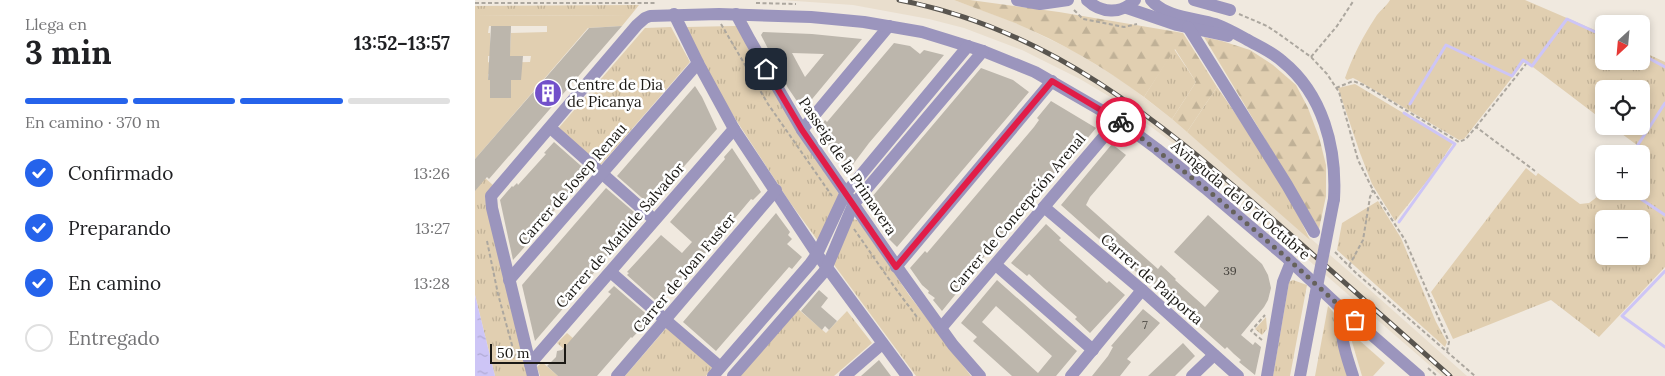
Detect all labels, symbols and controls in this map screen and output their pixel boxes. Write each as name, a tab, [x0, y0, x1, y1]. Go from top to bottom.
text: Llega en	[25, 14, 87, 34]
north arrow	[1595, 15, 1650, 70]
map controls	[1595, 15, 1650, 265]
text: 13:52–13:57	[354, 31, 450, 55]
text: 3 min	[25, 32, 112, 73]
pin	[745, 48, 787, 90]
icon: home	[752, 55, 780, 83]
place label: Centre de Dia de Picanya	[567, 75, 663, 111]
building icon: Centre de Dia de Picanya	[533, 78, 563, 108]
button: locate	[1595, 80, 1650, 135]
street label: Passeig de la Primavera	[795, 93, 901, 239]
courier	[1096, 97, 1146, 147]
icon: bike	[1107, 108, 1135, 136]
text: En camino · 370 m	[25, 112, 160, 132]
street label: Carrer de Josep Renau	[514, 119, 630, 249]
street label: Carrer de Concepción Arenal	[944, 129, 1090, 297]
street label: Avinguda del 9 d'Octubre	[1167, 136, 1314, 264]
button: +	[1595, 145, 1650, 200]
street label: Carrer de Matilde Salvador	[552, 158, 689, 312]
icon: check	[25, 159, 53, 187]
text: Confirmado	[68, 161, 173, 185]
text: 13:26	[413, 163, 450, 183]
street label: Carrer de Joan Fuster	[628, 209, 740, 337]
button: −	[1595, 210, 1650, 265]
icon: check	[25, 214, 53, 242]
text: Preparando	[68, 216, 171, 240]
text: 13:27	[415, 218, 450, 238]
street label: Carrer de Paiporta	[1097, 229, 1207, 329]
house number: 39	[1223, 263, 1237, 278]
icon: check	[25, 269, 53, 297]
text: En camino	[68, 271, 161, 295]
text: 13:28	[414, 273, 450, 293]
pin	[1334, 299, 1376, 341]
icon: bag	[1341, 306, 1369, 334]
house number: 7	[1142, 317, 1148, 332]
text: Entregado	[68, 326, 160, 350]
scale bar	[490, 341, 566, 364]
text: 50 m	[497, 344, 530, 362]

